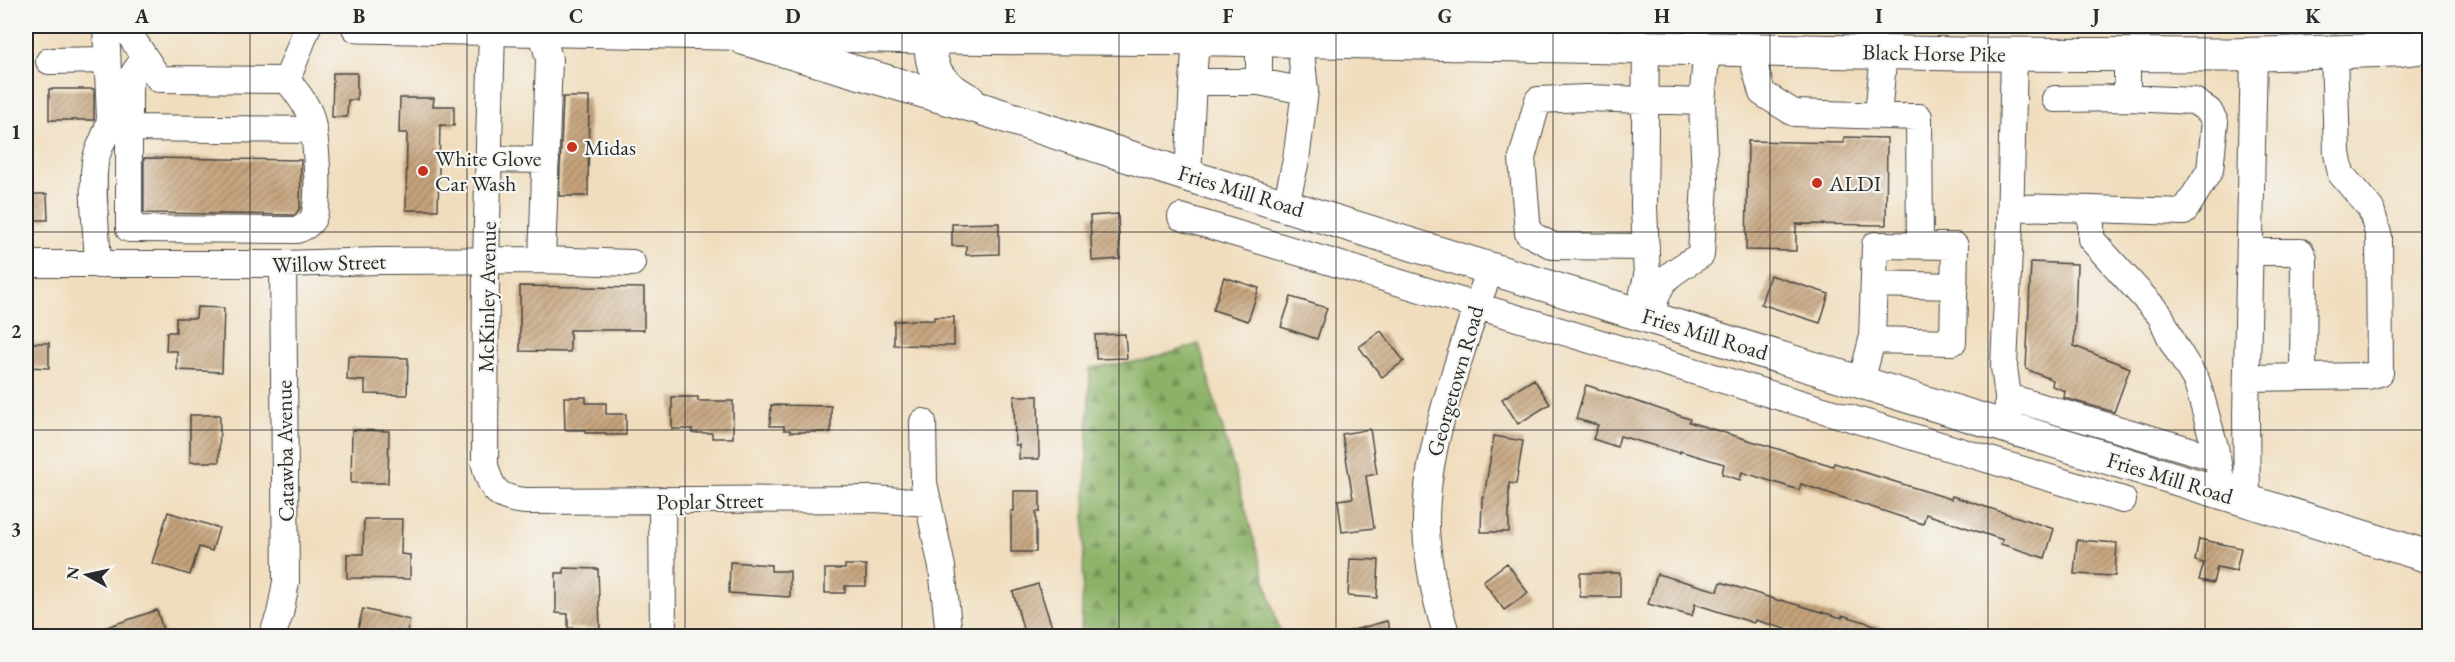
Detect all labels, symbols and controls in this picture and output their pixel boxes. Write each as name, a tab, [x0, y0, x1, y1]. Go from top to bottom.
text: A	[134, 3, 150, 29]
text: B	[353, 3, 365, 29]
text: C	[569, 3, 583, 29]
text: D	[785, 3, 801, 29]
text: E	[1004, 3, 1016, 29]
text: F	[1223, 3, 1234, 29]
text: G	[1438, 3, 1452, 29]
text: H	[1654, 3, 1670, 29]
text: I	[1875, 3, 1883, 29]
text: J	[2090, 3, 2100, 29]
text: K	[2305, 3, 2321, 29]
street label: Black Horse Pike	[1862, 37, 2006, 69]
text: 1	[11, 119, 21, 145]
place label: Midas	[584, 133, 636, 162]
marker: Midas	[565, 140, 579, 154]
place label: White Glove Car Wash	[435, 144, 542, 198]
street label: Fries Mill Road	[1174, 158, 1308, 224]
marker: White Glove Car Wash	[416, 164, 430, 178]
place label: ALDI	[1828, 169, 1882, 198]
marker: ALDI	[1810, 176, 1824, 190]
street label: McKinley Avenue	[471, 221, 503, 373]
street label: Willow Street	[272, 247, 387, 279]
street label: Georgetown Road	[1420, 301, 1491, 460]
street label: Fries Mill Road	[1638, 301, 1772, 367]
text: 2	[11, 318, 22, 344]
street label: Catawba Avenue	[269, 379, 301, 522]
street label: Fries Mill Road	[2103, 445, 2237, 511]
street label: Poplar Street	[656, 486, 764, 516]
text: 3	[11, 516, 21, 542]
north arrow	[57, 545, 117, 605]
text: N	[61, 565, 84, 581]

